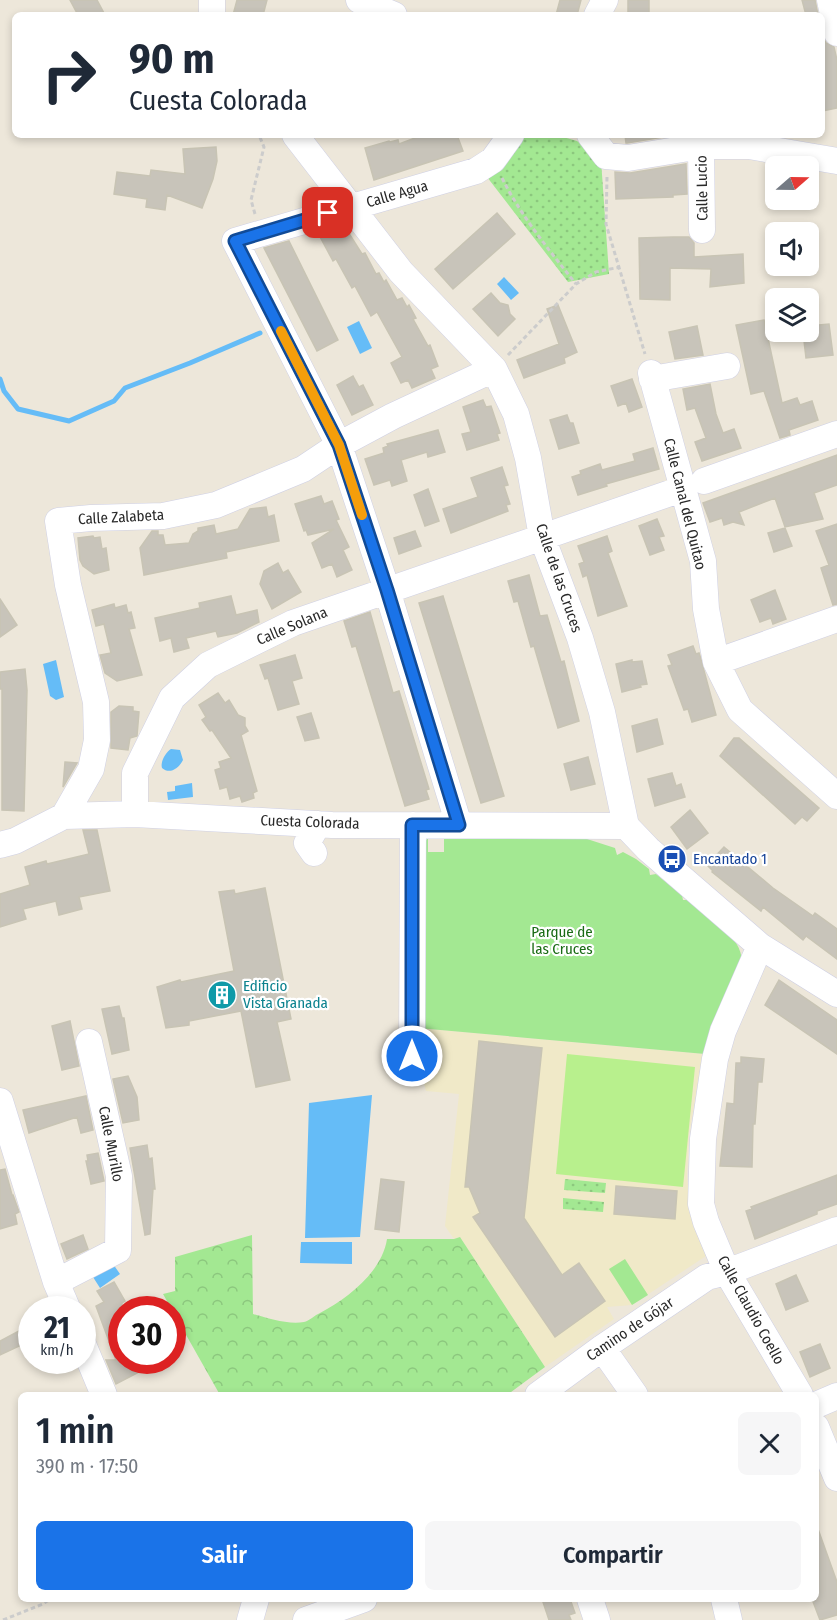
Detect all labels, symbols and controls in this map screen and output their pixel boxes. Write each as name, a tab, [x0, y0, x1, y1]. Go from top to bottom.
text: 90 m	[129, 34, 214, 84]
icon: right	[30, 36, 108, 114]
text: Cuesta Colorada	[129, 85, 308, 117]
street label: Calle Lucio	[692, 155, 712, 221]
north arrow	[765, 156, 819, 210]
map controls	[765, 156, 819, 342]
street label: Calle Agua	[364, 177, 430, 211]
pin	[302, 187, 353, 238]
icon: arrive	[311, 196, 344, 229]
button: sound	[765, 222, 819, 276]
button: layers	[765, 288, 819, 342]
street label: Calle Canal del Quitao	[660, 436, 710, 572]
street label: Calle Zalabeta	[77, 506, 165, 528]
street label: Calle de las Cruces	[532, 521, 586, 635]
street label: Calle Solana	[254, 603, 330, 649]
street label: Cuesta Colorada	[260, 811, 360, 833]
bus stop icon: Encantado 1	[656, 843, 688, 875]
place label: Encantado 1	[693, 850, 767, 868]
park label: Parque de las Cruces	[531, 923, 593, 958]
place label: Edificio Vista Granada	[243, 977, 328, 1012]
building icon: Edificio Vista Granada	[206, 979, 238, 1011]
position arrow	[380, 1024, 444, 1088]
street label: Calle Murillo	[95, 1105, 127, 1183]
street label: Calle Claudio Coello	[714, 1252, 788, 1368]
street label: Camino de Gójar	[583, 1293, 678, 1365]
speed limit sign: 30	[108, 1296, 186, 1374]
text: 21	[44, 1310, 70, 1346]
text: km/h	[40, 1341, 74, 1359]
text: 1 min	[36, 1409, 114, 1453]
button: close	[738, 1412, 801, 1475]
text: 390 m · 17:50	[36, 1454, 138, 1478]
button: Salir	[36, 1521, 413, 1590]
button: Compartir	[425, 1521, 801, 1590]

